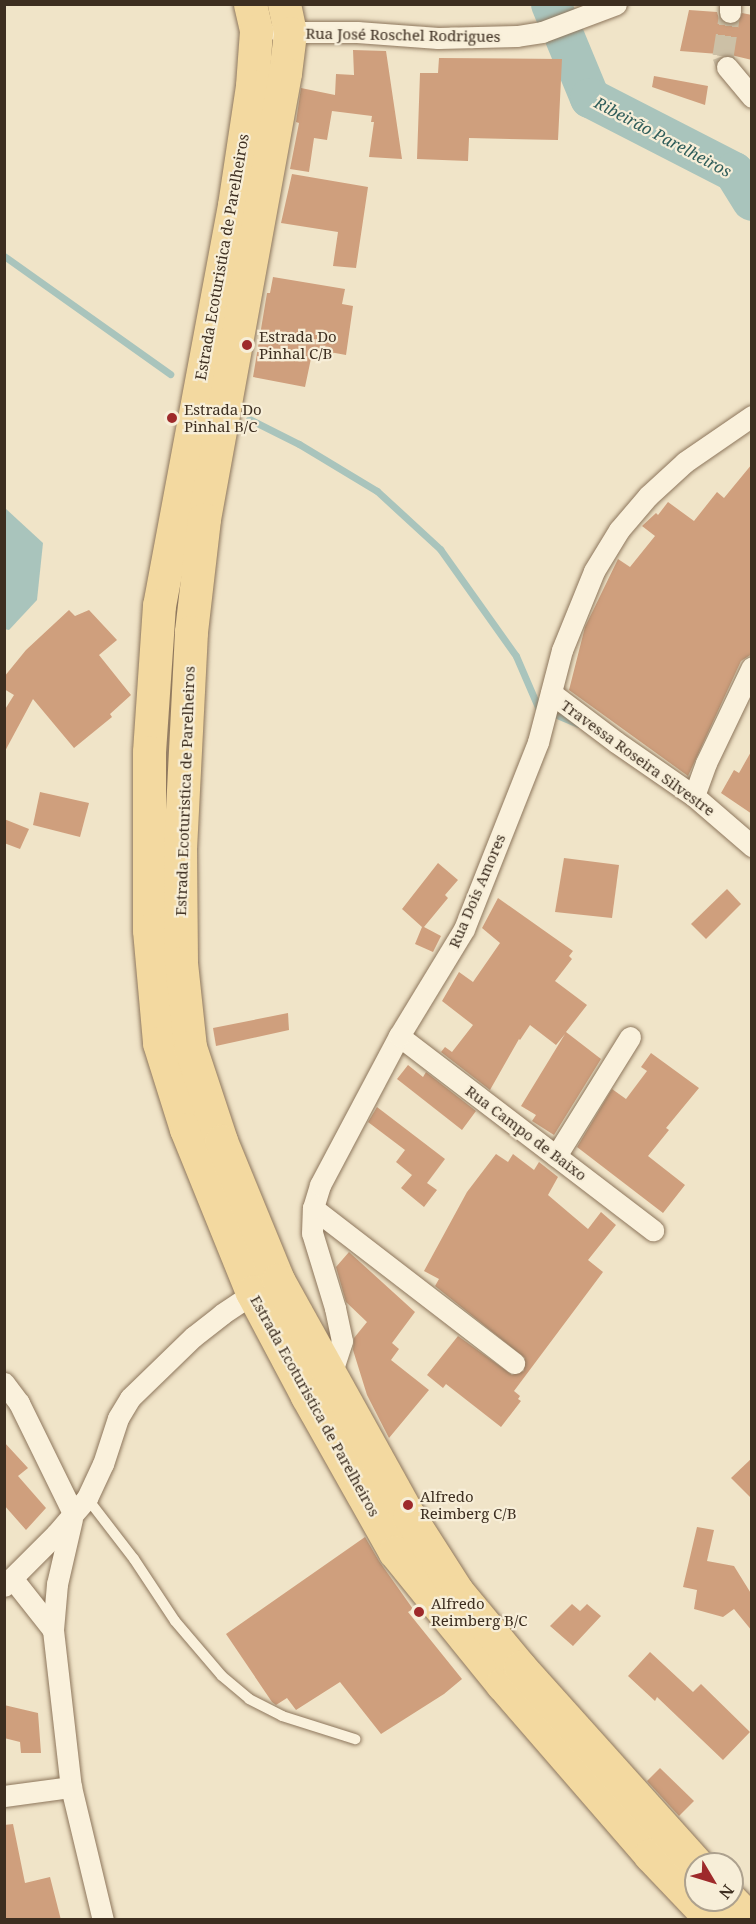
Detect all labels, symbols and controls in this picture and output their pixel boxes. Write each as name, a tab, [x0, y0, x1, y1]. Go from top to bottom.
street label: Rua José Roschel Rodrigues	[305, 24, 501, 46]
water label: Ribeirão Parelheiros	[591, 93, 735, 181]
street label: Estrada Ecoturistica de Parelheiros	[191, 132, 253, 382]
place label: Estrada Do Pinhal C/B	[259, 327, 337, 362]
marker: Estrada Do Pinhal C/B	[240, 338, 254, 352]
place label: Estrada Do Pinhal B/C	[184, 400, 262, 435]
marker: Estrada Do Pinhal B/C	[165, 411, 179, 425]
street label: Estrada Ecoturistica de Parelheiros	[172, 666, 198, 916]
street label: Travessa Roseira Silvestre	[558, 696, 718, 820]
street label: Rua Dois Amores	[445, 831, 509, 951]
street label: Rua Campo de Baixo	[462, 1082, 590, 1184]
street label: Estrada Ecoturistica de Parelheiros	[247, 1292, 383, 1520]
place label: Alfredo Reimberg C/B	[420, 1487, 516, 1522]
marker: Alfredo Reimberg C/B	[401, 1498, 415, 1512]
place label: Alfredo Reimberg B/C	[431, 1594, 527, 1629]
marker: Alfredo Reimberg B/C	[412, 1605, 426, 1619]
north arrow	[684, 1852, 744, 1912]
text: N	[714, 1880, 739, 1904]

